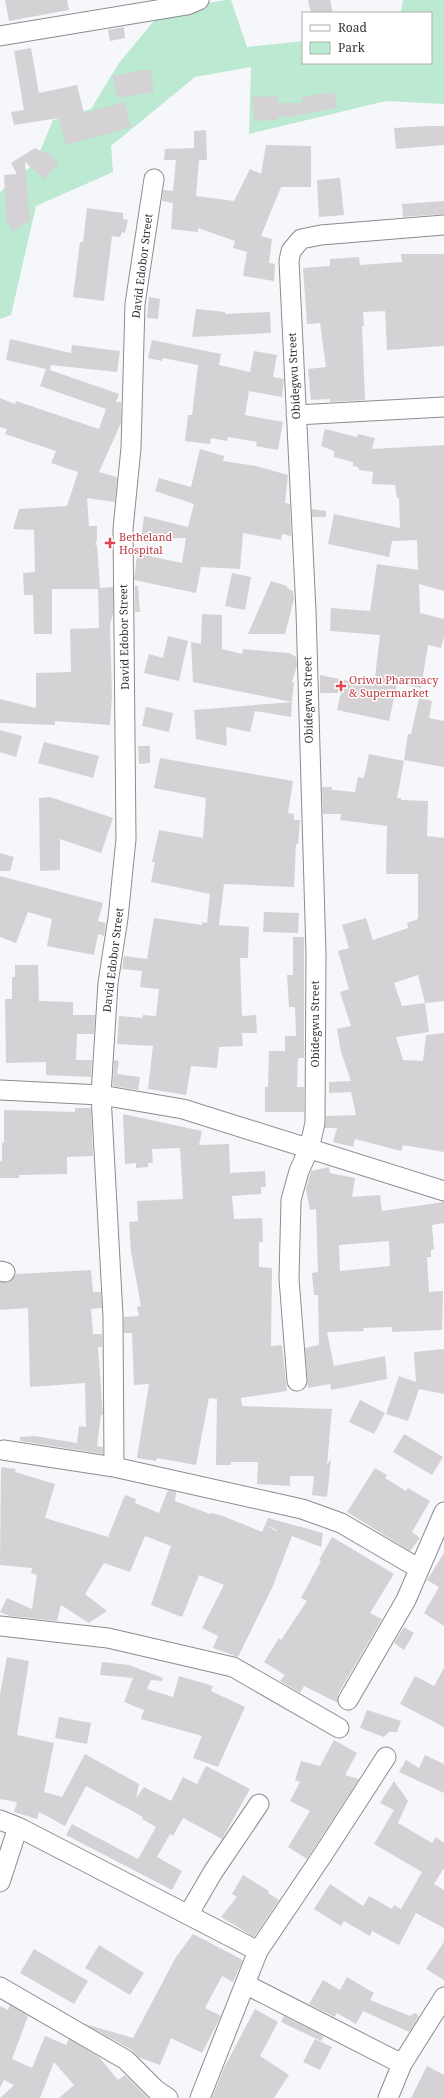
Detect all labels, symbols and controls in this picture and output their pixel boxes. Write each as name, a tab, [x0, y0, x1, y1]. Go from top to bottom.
legend	[302, 12, 432, 64]
text: Road	[338, 19, 368, 36]
text: Park	[338, 39, 366, 56]
street label: David Edobor Street	[128, 213, 155, 319]
street label: Obidegwu Street	[284, 332, 303, 420]
place label: Betheland Hospital	[119, 529, 173, 557]
marker: Betheland Hospital	[104, 537, 116, 549]
street label: David Edobor Street	[115, 584, 132, 690]
street label: Obidegwu Street	[299, 656, 316, 744]
place label: Oriwu Pharmacy & Supermarket	[349, 672, 439, 700]
marker: Oriwu Pharmacy & Supermarket	[336, 681, 346, 691]
street label: David Edobor Street	[99, 907, 126, 1013]
street label: Obidegwu Street	[307, 980, 322, 1068]

